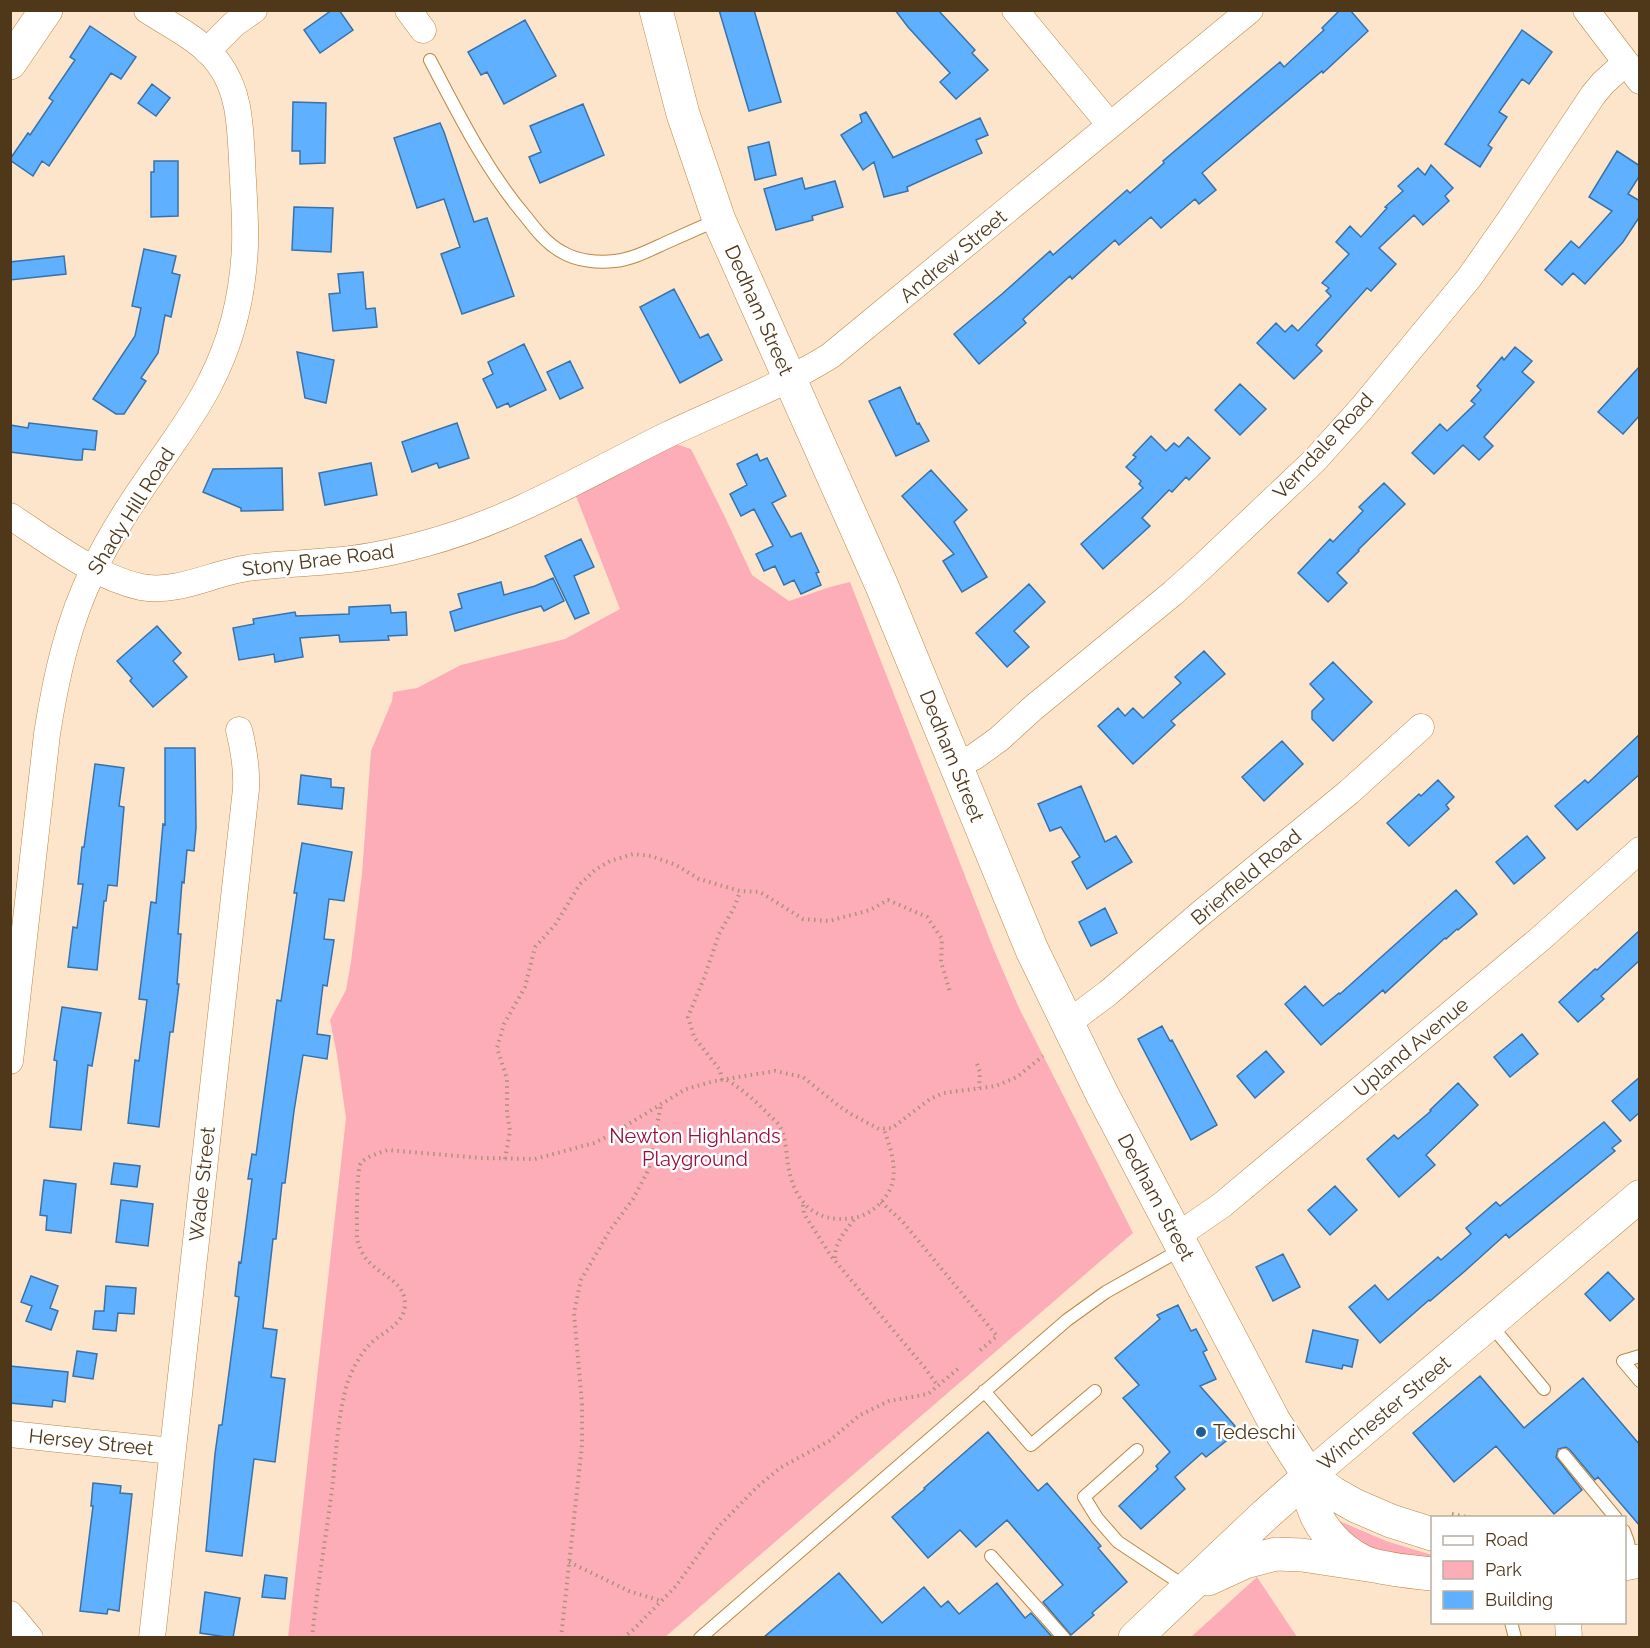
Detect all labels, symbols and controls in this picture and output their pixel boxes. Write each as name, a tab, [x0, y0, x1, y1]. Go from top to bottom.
street label: Andrew Street	[895, 204, 1012, 308]
street label: Dedham Street	[720, 241, 799, 379]
street label: Verndale Road	[1268, 388, 1378, 504]
street label: Shady Hill Road	[82, 443, 180, 579]
street label: Stony Brae Road	[240, 539, 396, 581]
street label: Dedham Street	[915, 687, 989, 826]
street label: Brierfield Road	[1186, 824, 1306, 930]
street label: Upland Avenue	[1349, 992, 1473, 1102]
park label: Newton Highlands Playground	[609, 1124, 781, 1171]
street label: Wade Street	[184, 1125, 220, 1243]
street label: Dedham Street	[1113, 1130, 1200, 1265]
street label: Winchester Street	[1313, 1350, 1456, 1476]
place label: Tedeschi	[1213, 1420, 1296, 1444]
street label: Hersey Street	[27, 1424, 155, 1461]
marker: Tedeschi	[1194, 1425, 1208, 1439]
legend	[1431, 1516, 1626, 1624]
text: Road	[1485, 1529, 1528, 1550]
text: Park	[1485, 1559, 1522, 1580]
text: Building	[1485, 1589, 1553, 1610]

